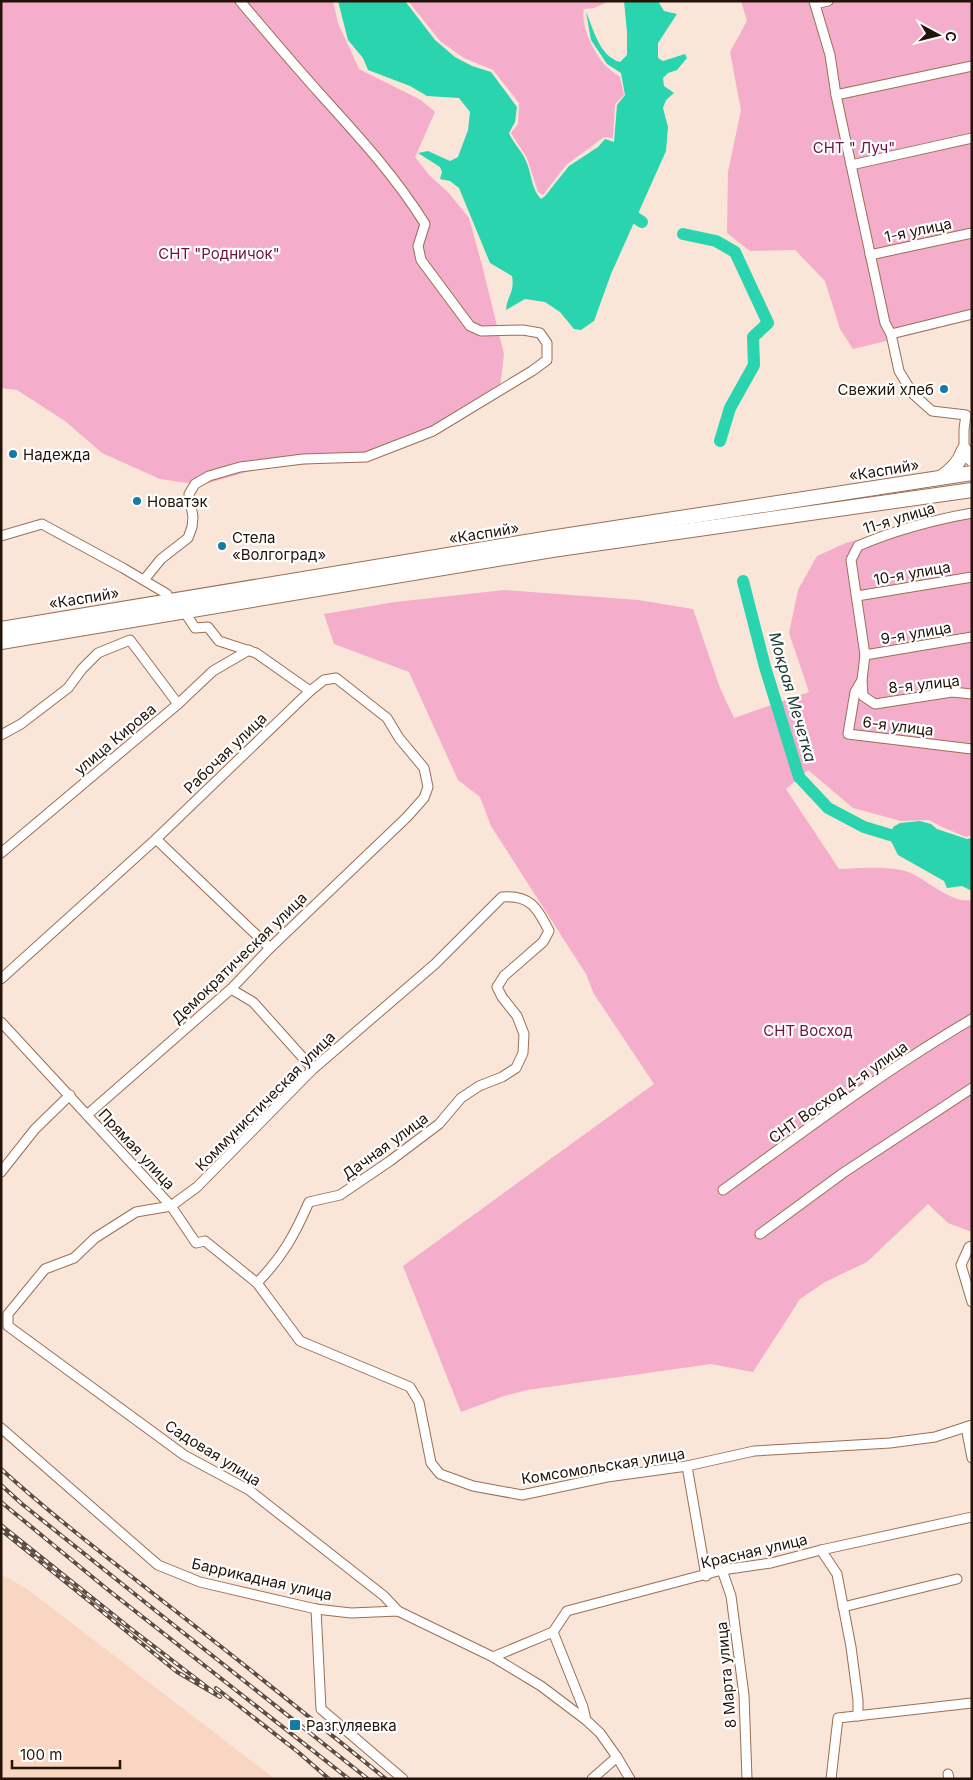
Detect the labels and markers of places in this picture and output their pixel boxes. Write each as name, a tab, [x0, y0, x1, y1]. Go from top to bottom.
place label: Свежий хлеб	[838, 380, 934, 399]
marker: Свежий хлеб	[938, 383, 950, 395]
place label: Надежда	[23, 445, 90, 464]
marker: Надежда	[7, 448, 19, 460]
place label: Новатэк	[147, 492, 208, 511]
marker: Новатэк	[131, 495, 143, 507]
place label: Стела «Волгоград»	[232, 528, 326, 564]
marker: Стела «Волгоград»	[216, 540, 228, 552]
place label: Разгуляевка	[306, 1716, 397, 1735]
marker: Разгуляевка	[288, 1718, 302, 1732]

